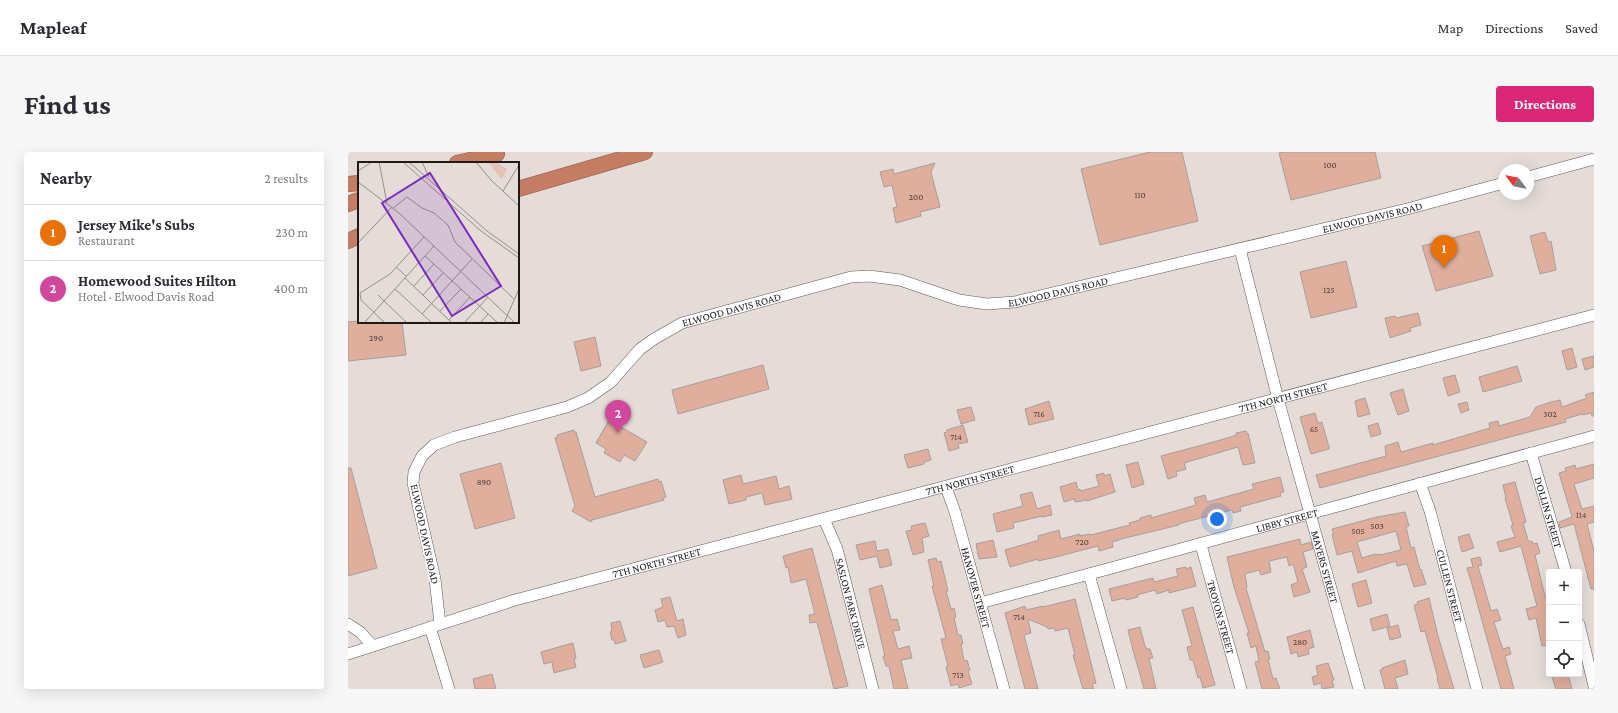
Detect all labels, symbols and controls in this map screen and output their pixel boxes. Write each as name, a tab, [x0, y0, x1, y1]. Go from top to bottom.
text: Mapleaf	[20, 17, 86, 38]
text: Map	[1438, 20, 1463, 36]
text: Directions	[1485, 20, 1543, 36]
text: Saved	[1565, 20, 1598, 36]
button: Directions	[1496, 86, 1594, 122]
text: Find us	[24, 89, 111, 120]
house number: 100	[1323, 160, 1337, 170]
inset map	[358, 162, 519, 323]
north arrow	[1498, 164, 1534, 200]
text: Nearby	[40, 169, 92, 188]
text: 2 results	[265, 171, 308, 186]
house number: 110	[1134, 190, 1146, 200]
house number: 200	[909, 192, 923, 202]
street label: ELWOOD DAVIS ROAD	[1321, 199, 1423, 235]
text: Jersey Mike's Subs	[78, 217, 195, 233]
text: 1	[51, 225, 55, 240]
text: 230 m	[275, 225, 308, 240]
text: Restaurant	[78, 233, 135, 248]
pin: 1	[1431, 235, 1457, 268]
text: Homewood Suites Hilton	[78, 273, 236, 289]
street label: ELWOOD DAVIS ROAD	[1008, 274, 1109, 308]
text: 2	[50, 281, 56, 296]
text: 400 m	[274, 281, 308, 296]
house number: 125	[1323, 285, 1335, 295]
text: Hotel · Elwood Davis Road	[78, 289, 214, 304]
street label: ELWOOD DAVIS ROAD	[681, 290, 782, 329]
house number: 290	[369, 333, 383, 343]
street label: 7TH NORTH STREET	[1238, 380, 1329, 415]
pin: 2	[605, 400, 631, 433]
house number: 716	[1033, 409, 1045, 419]
house number: 302	[1543, 409, 1557, 419]
house number: 65	[1310, 424, 1318, 434]
house number: 714	[950, 432, 962, 442]
street label: 7TH NORTH STREET	[924, 462, 1016, 497]
street label: DOLLIN STREET	[1532, 476, 1565, 549]
house number: 890	[477, 477, 491, 487]
street label: ELWOOD DAVIS ROAD	[409, 483, 441, 585]
street label: LIBBY STREET	[1255, 506, 1319, 534]
your location	[1207, 509, 1227, 529]
house number: 114	[1576, 510, 1587, 520]
house number: 503	[1370, 521, 1384, 531]
house number: 505	[1351, 526, 1365, 536]
street label: MAYERS STREET	[1309, 529, 1341, 605]
house number: 720	[1075, 537, 1089, 547]
street label: 7TH NORTH STREET	[611, 545, 702, 580]
street label: HANOVER STREET	[959, 546, 993, 629]
street label: CULLEN STREET	[1434, 548, 1465, 624]
street label: SASLON PARK DRIVE	[834, 557, 868, 650]
map controls	[1546, 569, 1582, 677]
button: +	[1546, 569, 1582, 605]
street label: TROYON STREET	[1205, 579, 1237, 656]
button: −	[1546, 605, 1582, 641]
house number: 714	[1013, 612, 1025, 622]
house number: 280	[1293, 637, 1307, 647]
button: locate	[1546, 641, 1582, 677]
house number: 713	[952, 670, 964, 680]

